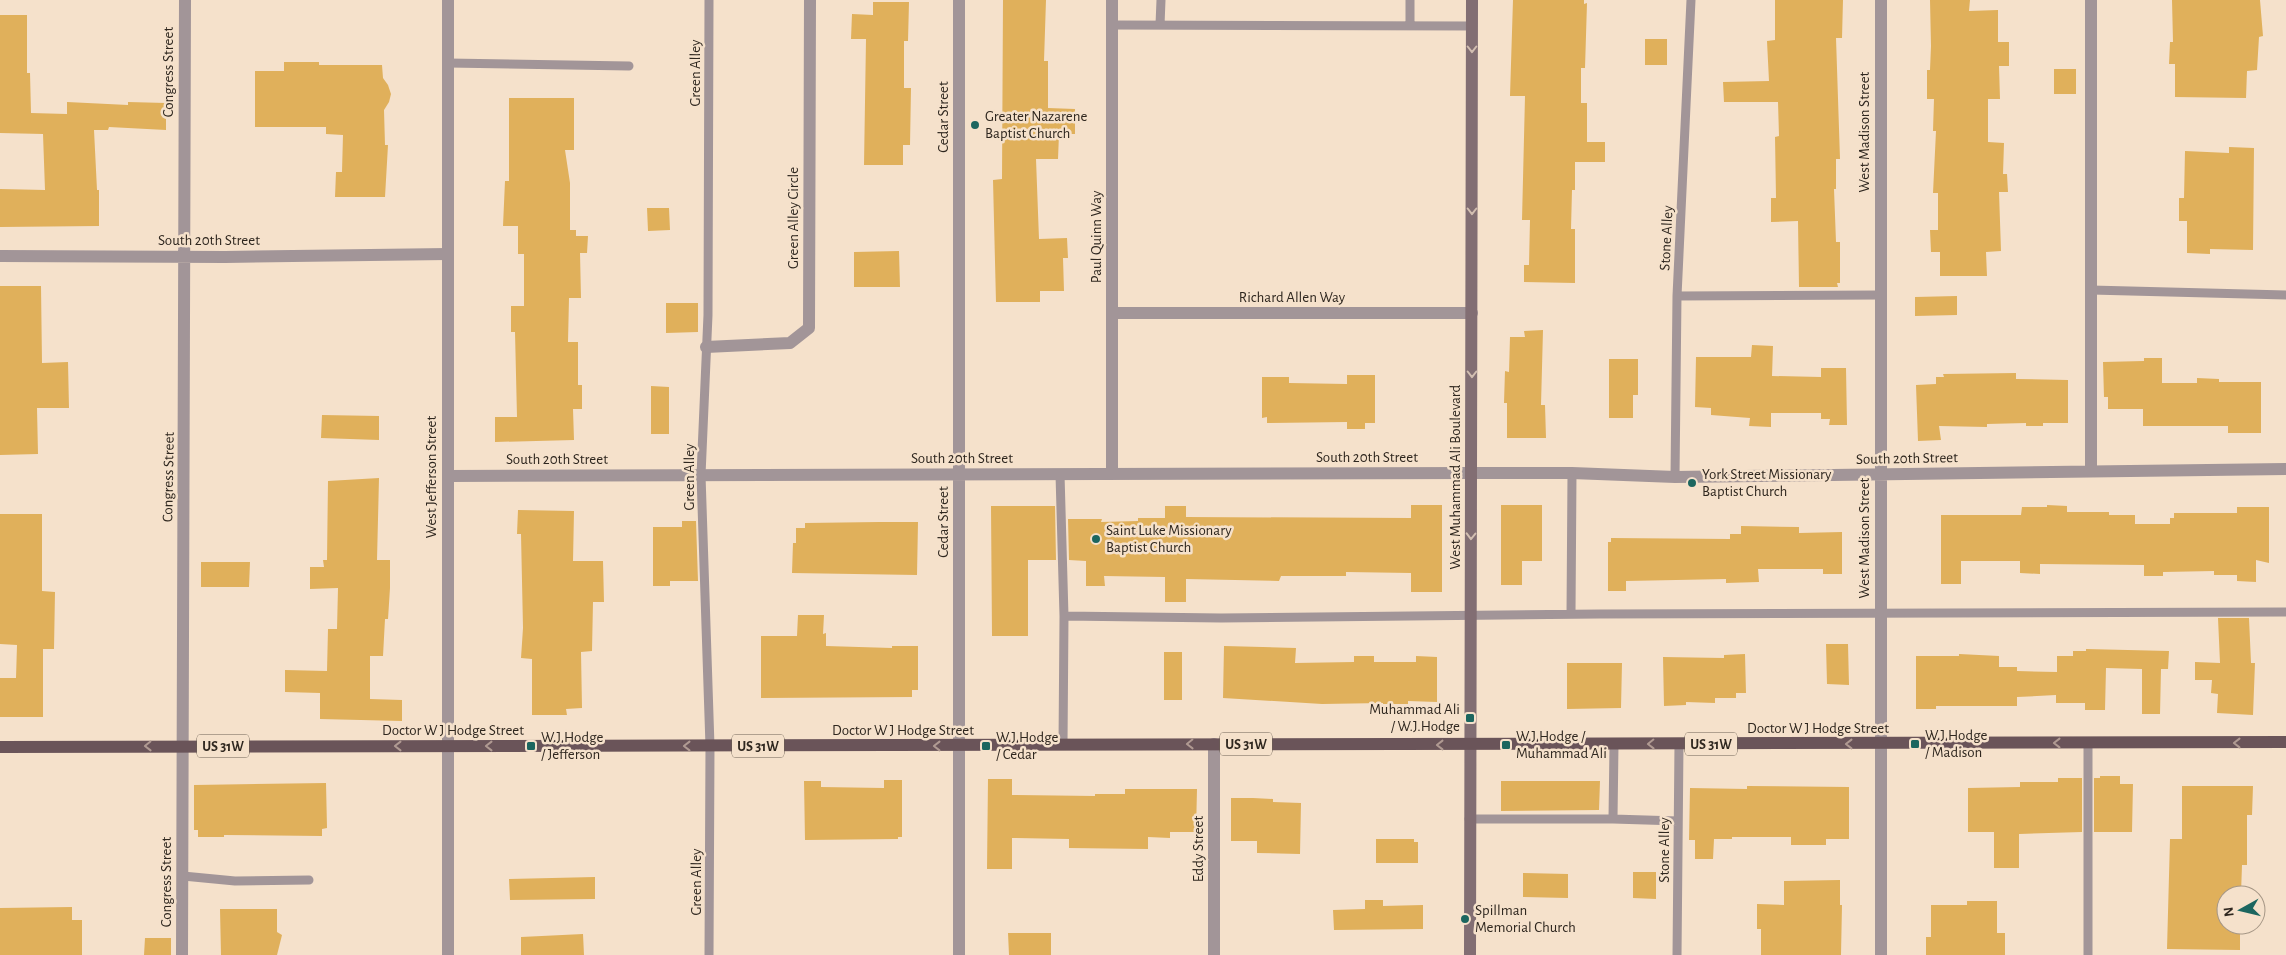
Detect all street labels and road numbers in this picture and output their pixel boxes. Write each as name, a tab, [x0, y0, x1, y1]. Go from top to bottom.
street label: Congress Street	[161, 27, 176, 117]
street label: Green Alley	[688, 39, 703, 106]
street label: West Madison Street	[1857, 71, 1872, 192]
street label: Cedar Street	[936, 81, 951, 153]
street label: Green Alley Circle	[786, 167, 801, 269]
street label: Paul Quinn Way	[1089, 190, 1104, 283]
street label: Stone Alley	[1657, 204, 1676, 271]
street label: South 20th Street	[158, 233, 260, 248]
street label: Richard Allen Way	[1239, 290, 1346, 305]
street label: West Muhammad Ali Boulevard	[1448, 384, 1463, 569]
street label: West Jefferson Street	[424, 416, 439, 538]
street label: Congress Street	[160, 431, 177, 522]
street label: Green Alley	[682, 443, 697, 510]
street label: South 20th Street	[1316, 450, 1418, 465]
street label: South 20th Street	[1856, 450, 1958, 467]
street label: South 20th Street	[911, 451, 1013, 466]
street label: South 20th Street	[506, 452, 608, 467]
street label: West Madison Street	[1857, 477, 1872, 598]
street label: Cedar Street	[936, 486, 951, 558]
street label: Doctor W J Hodge Street	[1747, 721, 1889, 736]
street label: Doctor W J Hodge Street	[382, 723, 524, 738]
street label: Doctor W J Hodge Street	[832, 723, 974, 738]
road number: US 31W	[1220, 732, 1272, 756]
road number: US 31W	[1685, 732, 1737, 756]
road number: US 31W	[197, 734, 249, 758]
road number: US 31W	[732, 734, 784, 758]
street label: Eddy Street	[1191, 816, 1206, 882]
street label: Stone Alley	[1657, 817, 1672, 883]
street label: Congress Street	[159, 837, 174, 927]
street label: Green Alley	[689, 848, 704, 915]

